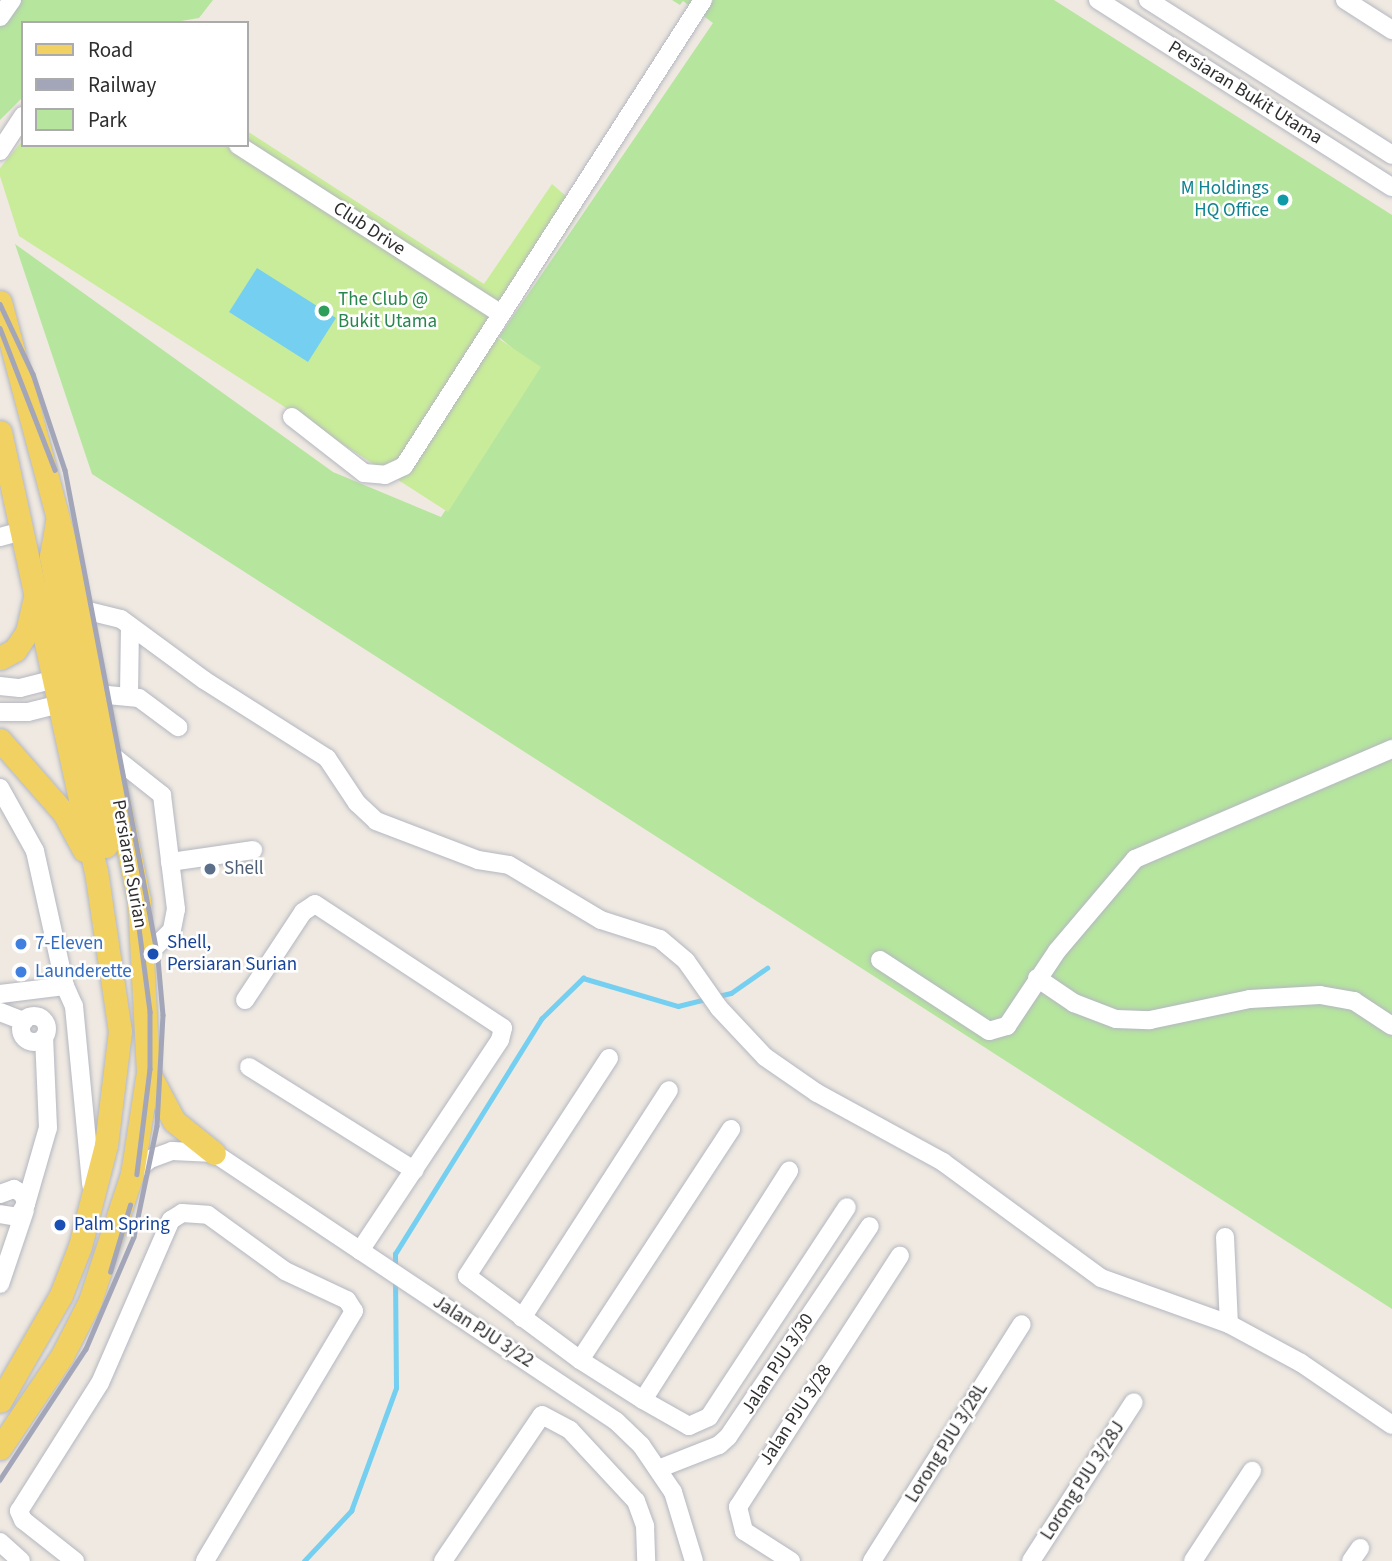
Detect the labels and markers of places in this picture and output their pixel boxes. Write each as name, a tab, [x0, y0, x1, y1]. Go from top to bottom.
place label: M Holdings HQ Office	[1181, 178, 1269, 222]
marker: M Holdings HQ Office	[1275, 192, 1291, 208]
place label: The Club @ Bukit Utama	[338, 289, 437, 333]
marker: The Club @ Bukit Utama	[316, 303, 332, 319]
place label: Shell	[224, 858, 264, 880]
marker: Shell	[202, 861, 218, 877]
place label: Shell, Persiaran Surian	[167, 932, 297, 976]
place label: 7-Eleven	[35, 933, 103, 955]
marker: 7-Eleven	[13, 936, 29, 952]
marker: Shell, Persiaran Surian	[145, 946, 161, 962]
place label: Launderette	[35, 961, 132, 983]
marker: Launderette	[13, 964, 29, 980]
place label: Palm Spring	[74, 1214, 170, 1236]
marker: Palm Spring	[52, 1217, 68, 1233]

